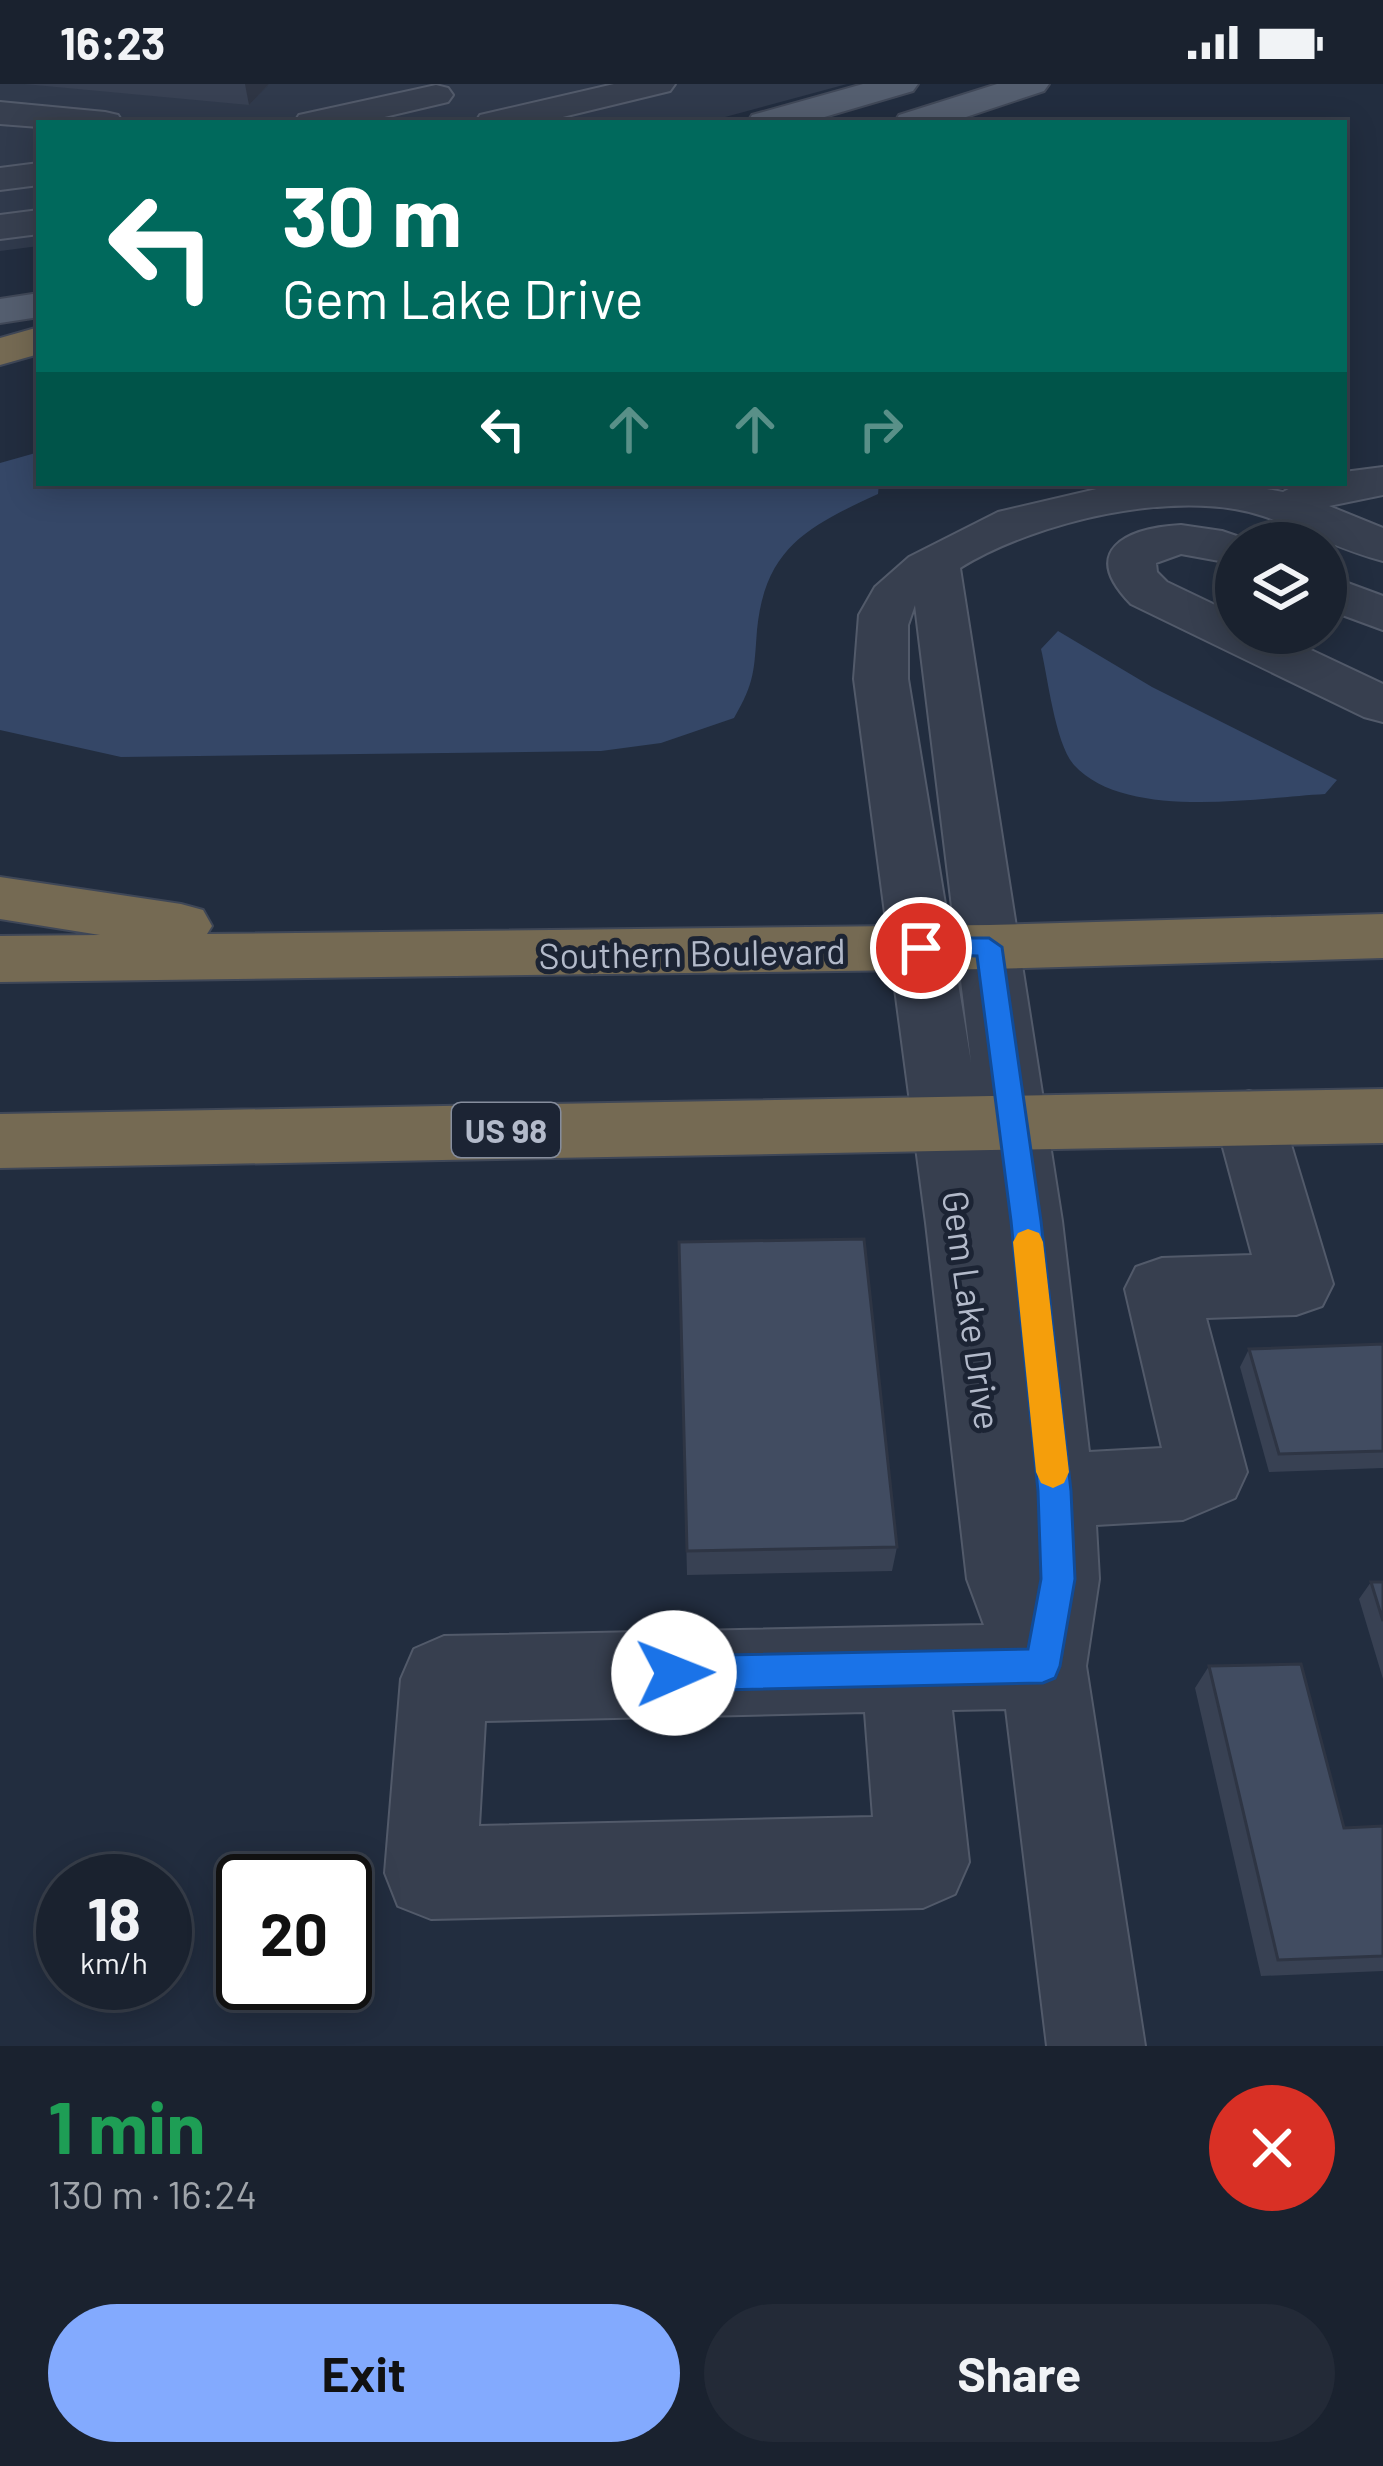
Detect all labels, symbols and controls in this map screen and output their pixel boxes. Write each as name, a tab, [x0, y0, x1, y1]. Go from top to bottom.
text: 16:23	[60, 15, 165, 69]
text: 30 m	[282, 163, 462, 264]
icon: left	[84, 168, 240, 324]
text: Gem Lake Drive	[282, 265, 643, 330]
icon: left	[470, 396, 536, 462]
icon: ahead	[596, 396, 662, 462]
icon: ahead	[722, 396, 788, 462]
icon: right	[848, 396, 914, 462]
map controls	[1215, 522, 1347, 654]
button: layers	[1215, 522, 1347, 654]
pin	[870, 897, 972, 999]
icon: arrive	[888, 915, 954, 981]
street label: Southern Boulevard	[538, 928, 846, 976]
road number: US 98	[452, 1103, 560, 1157]
street label: Gem Lake Drive	[935, 1188, 1011, 1432]
position arrow	[611, 1610, 737, 1736]
speed limit sign: 20	[216, 1854, 372, 2010]
text: 18	[87, 1881, 141, 1953]
text: km/h	[80, 1944, 148, 1980]
text: 1 min	[48, 2082, 206, 2168]
button: close	[1209, 2085, 1335, 2211]
text: 130 m · 16:24	[48, 2170, 257, 2217]
button: Exit	[48, 2304, 680, 2442]
button: Share	[704, 2304, 1335, 2442]

